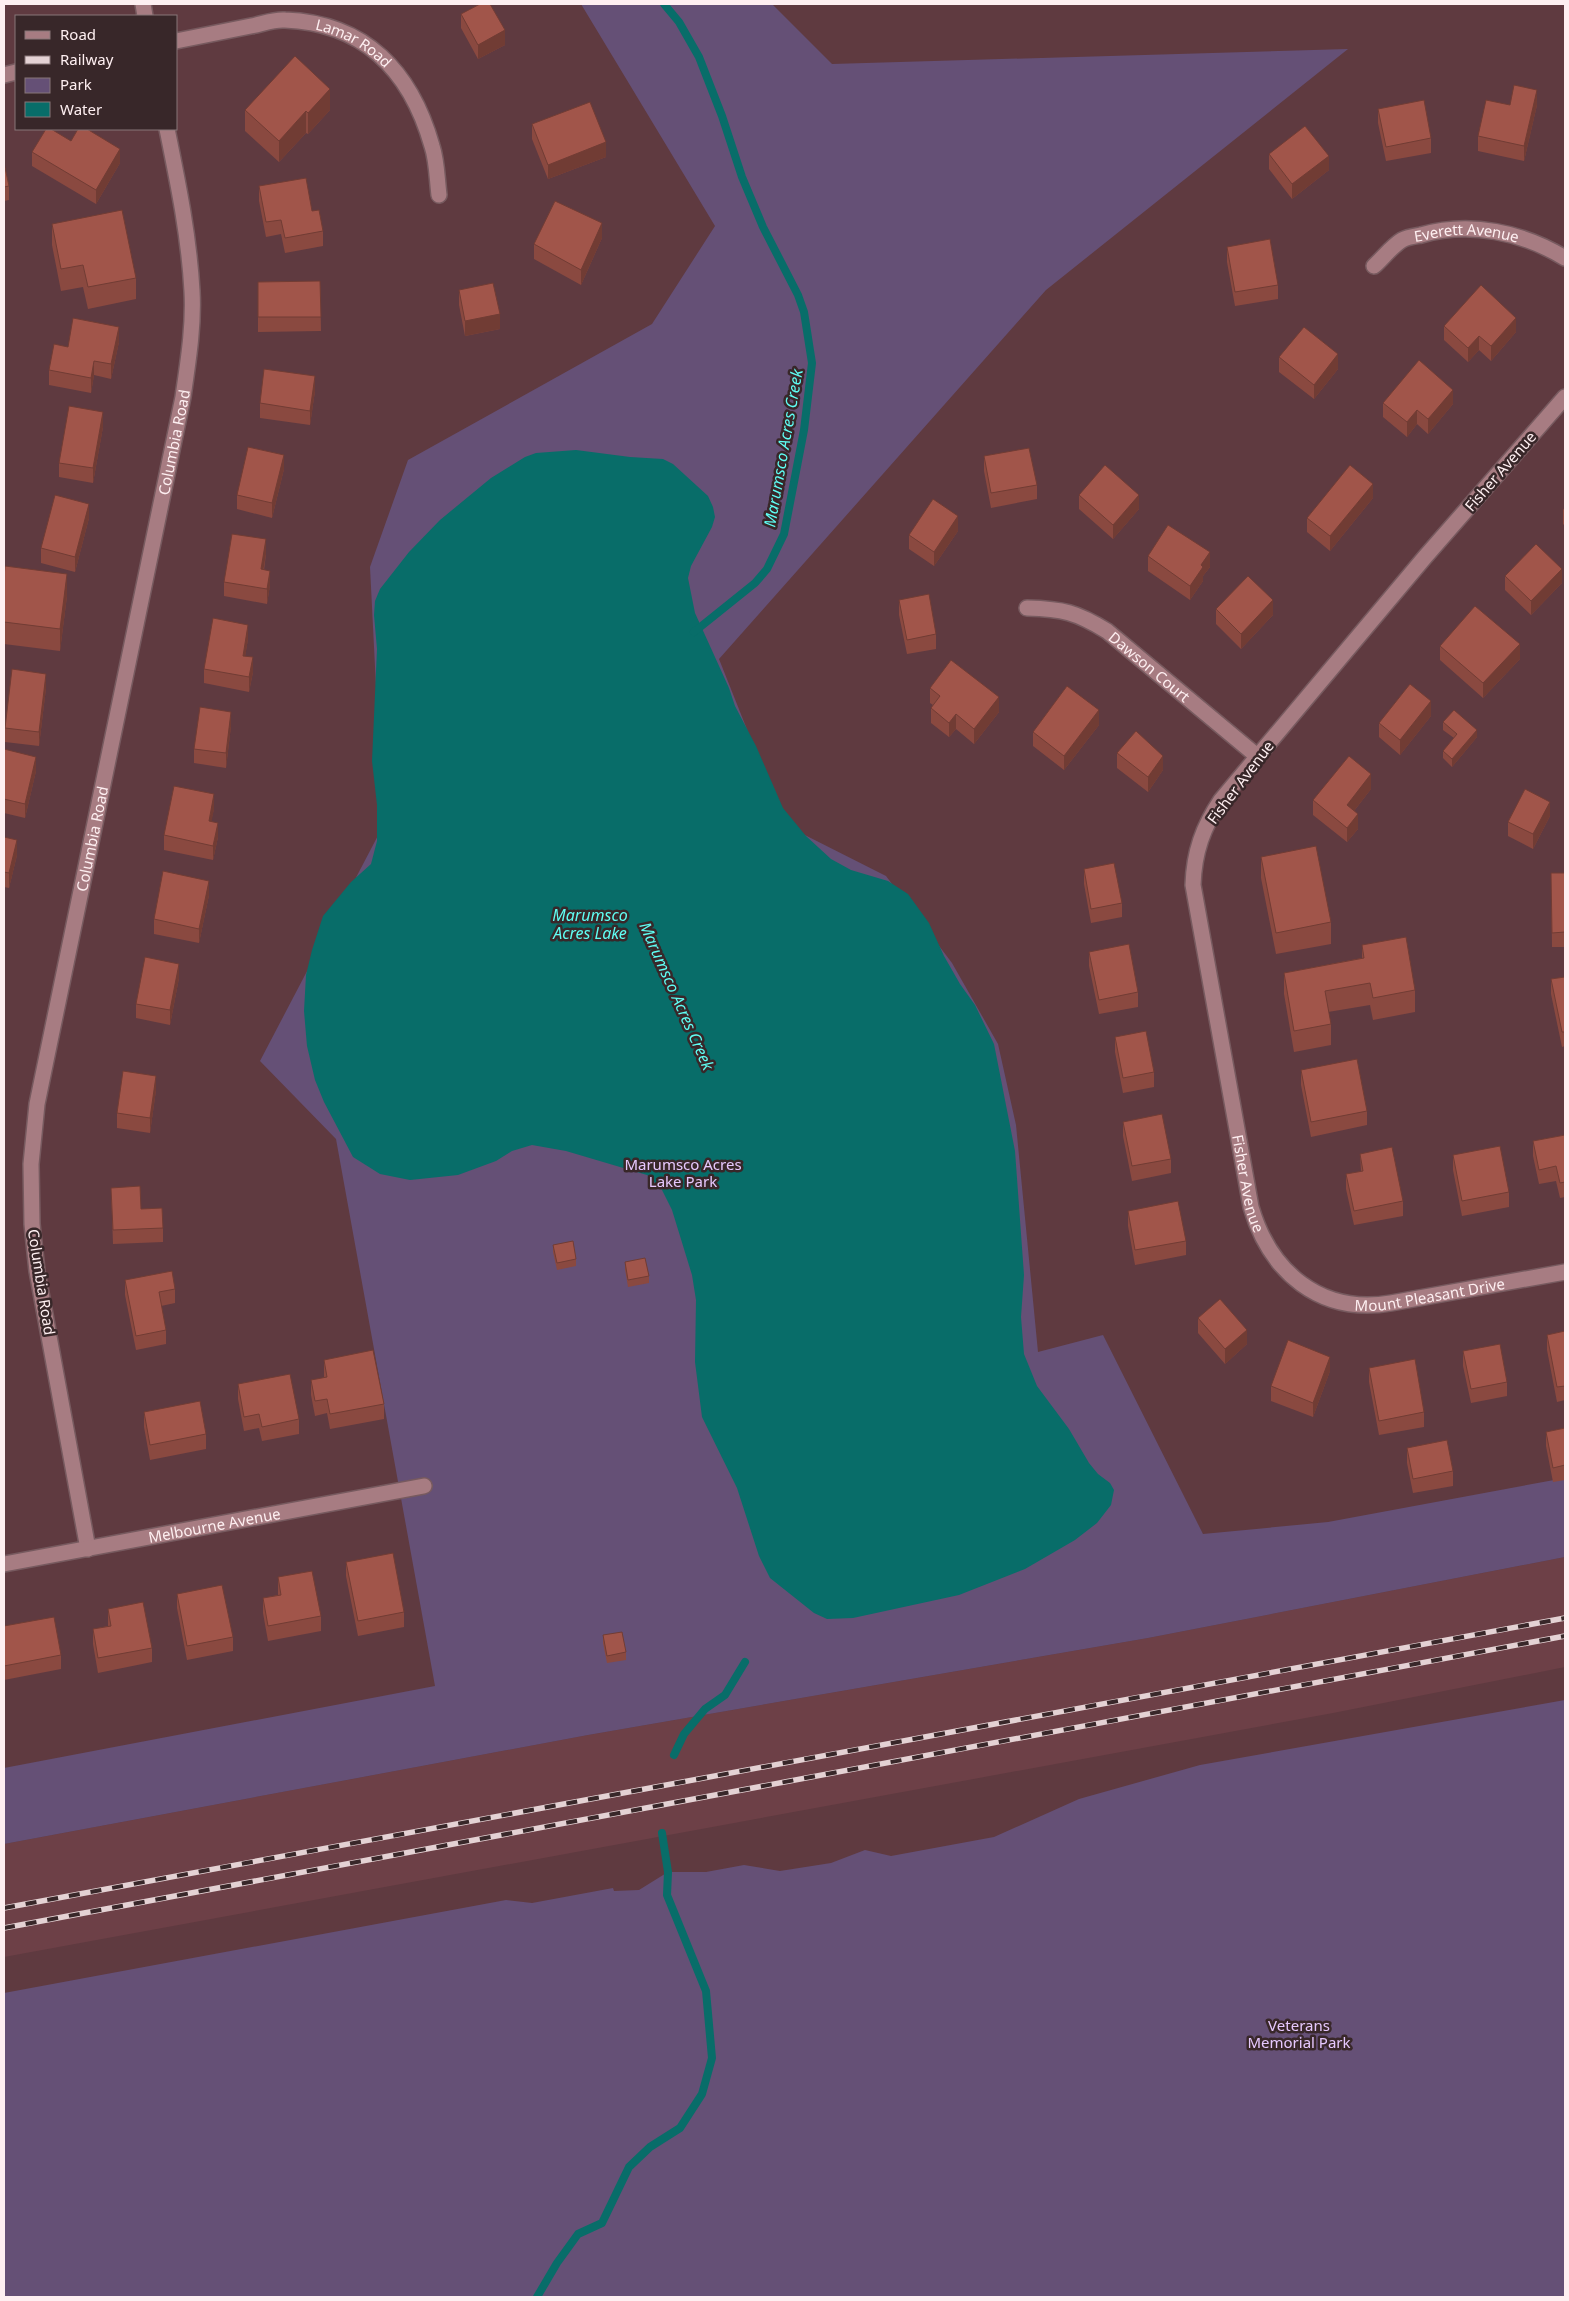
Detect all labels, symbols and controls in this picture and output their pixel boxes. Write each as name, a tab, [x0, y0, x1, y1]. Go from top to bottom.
street label: Lamar Road	[314, 14, 396, 71]
legend	[15, 15, 178, 130]
text: Road	[60, 24, 96, 44]
text: Railway	[60, 49, 114, 69]
text: Park	[60, 74, 92, 94]
text: Water	[60, 99, 102, 119]
street label: Everett Avenue	[1412, 219, 1522, 247]
water label: Marumsco Acres Creek	[758, 366, 808, 529]
street label: Columbia Road	[153, 388, 194, 497]
street label: Fisher Avenue	[1460, 427, 1540, 515]
street label: Dawson Court	[1105, 627, 1195, 707]
street label: Fisher Avenue	[1202, 736, 1278, 828]
street label: Columbia Road	[71, 784, 112, 893]
water label: Marumsco Acres Lake	[552, 904, 628, 944]
water label: Marumsco Acres Creek	[634, 918, 720, 1075]
street label: Fisher Avenue	[1228, 1133, 1269, 1235]
park label: Marumsco Acres Lake Park	[624, 1154, 742, 1191]
street label: Columbia Road	[24, 1228, 60, 1336]
street label: Mount Pleasant Drive	[1354, 1273, 1506, 1315]
street label: Melbourne Avenue	[147, 1503, 282, 1547]
park label: Veterans Memorial Park	[1247, 2015, 1351, 2052]

